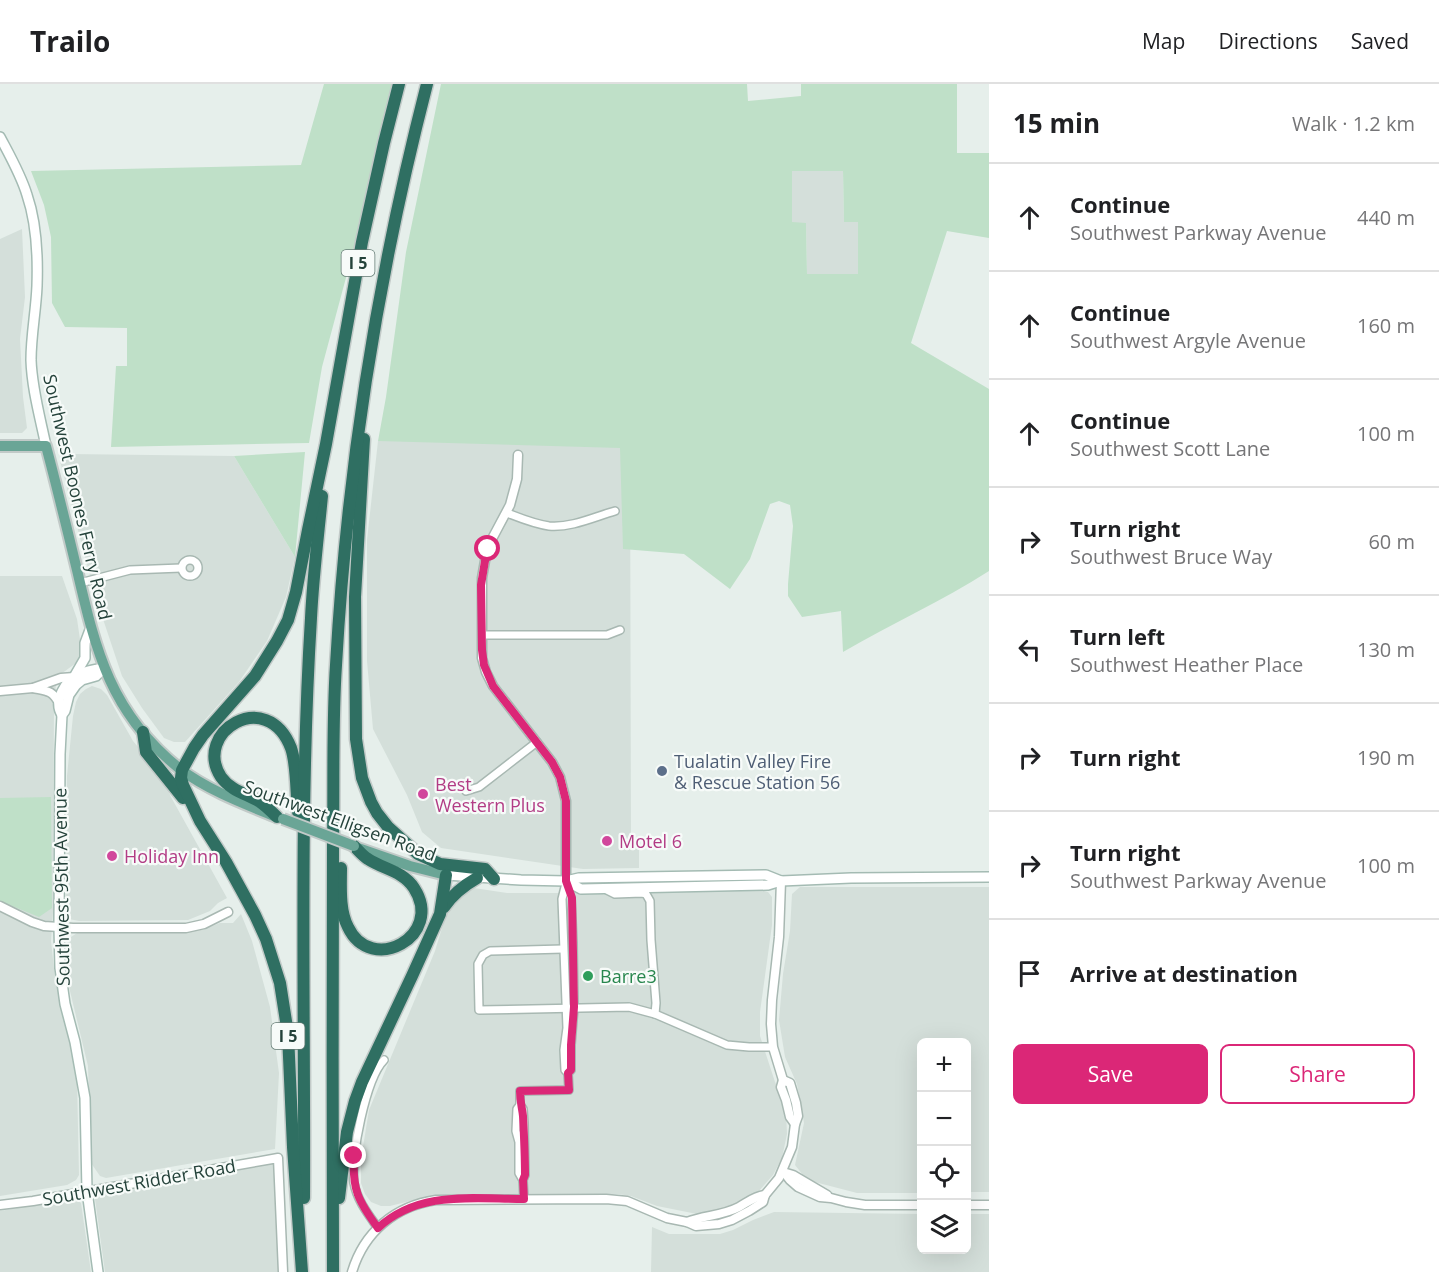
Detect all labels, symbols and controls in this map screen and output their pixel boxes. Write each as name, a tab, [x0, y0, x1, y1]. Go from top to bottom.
text: Trailo	[30, 22, 110, 60]
text: Map	[1142, 27, 1185, 55]
text: Directions	[1218, 27, 1318, 55]
text: Saved	[1351, 27, 1409, 55]
text: 15 min	[1013, 105, 1100, 141]
text: Walk · 1.2 km	[1292, 110, 1415, 137]
text: Continue	[1070, 189, 1170, 219]
icon: ahead	[1013, 201, 1046, 234]
text: 440 m	[1357, 204, 1415, 231]
text: Southwest Parkway Avenue	[1070, 219, 1327, 246]
road number: I 5	[342, 250, 374, 276]
text: Continue	[1070, 297, 1170, 327]
icon: ahead	[1013, 309, 1046, 342]
text: 160 m	[1357, 312, 1415, 339]
text: Southwest Argyle Avenue	[1070, 327, 1306, 354]
street label: Southwest Boones Ferry Road	[38, 372, 118, 622]
text: Continue	[1070, 405, 1170, 435]
icon: ahead	[1013, 417, 1046, 450]
text: 100 m	[1357, 420, 1415, 447]
text: Southwest Scott Lane	[1070, 435, 1270, 462]
text: Turn right	[1070, 513, 1181, 543]
icon: right	[1013, 525, 1046, 558]
text: 60 m	[1368, 528, 1415, 555]
route start	[474, 535, 500, 561]
text: Southwest Bruce Way	[1070, 543, 1272, 570]
text: Turn left	[1070, 621, 1165, 651]
icon: left	[1013, 633, 1046, 666]
text: 130 m	[1357, 636, 1415, 663]
text: Southwest Heather Place	[1070, 651, 1303, 678]
icon: right	[1013, 741, 1046, 774]
text: Turn right	[1070, 742, 1181, 772]
text: 190 m	[1357, 744, 1415, 771]
place label: Tualatin Valley Fire & Rescue Station 56	[674, 749, 840, 794]
marker: Tualatin Valley Fire & Rescue Station 56	[655, 764, 669, 778]
place label: Best Western Plus	[435, 772, 545, 817]
street label: Southwest Elligsen Road	[240, 774, 440, 866]
marker: Best Western Plus	[416, 787, 430, 801]
street label: Southwest 95th Avenue	[47, 788, 75, 986]
place label: Motel 6	[619, 829, 682, 853]
marker: Motel 6	[600, 834, 614, 848]
text: Turn right	[1070, 837, 1181, 867]
place label: Holiday Inn	[124, 844, 219, 868]
marker: Holiday Inn	[105, 849, 119, 863]
icon: right	[1013, 849, 1046, 882]
text: 100 m	[1357, 852, 1415, 879]
text: Southwest Parkway Avenue	[1070, 867, 1327, 894]
icon: arrive	[1013, 957, 1046, 990]
text: Arrive at destination	[1070, 958, 1298, 988]
place label: Barre3	[600, 964, 657, 988]
marker: Barre3	[581, 969, 595, 983]
road number: I 5	[272, 1023, 304, 1049]
map controls	[917, 1038, 971, 1254]
button: +	[917, 1038, 971, 1092]
button: Save	[1013, 1044, 1208, 1104]
button: Share	[1220, 1044, 1415, 1104]
button: −	[917, 1092, 971, 1146]
route end	[340, 1142, 366, 1168]
button: locate	[917, 1146, 971, 1200]
street label: Southwest Ridder Road	[41, 1153, 237, 1211]
button: layers	[917, 1200, 971, 1254]

